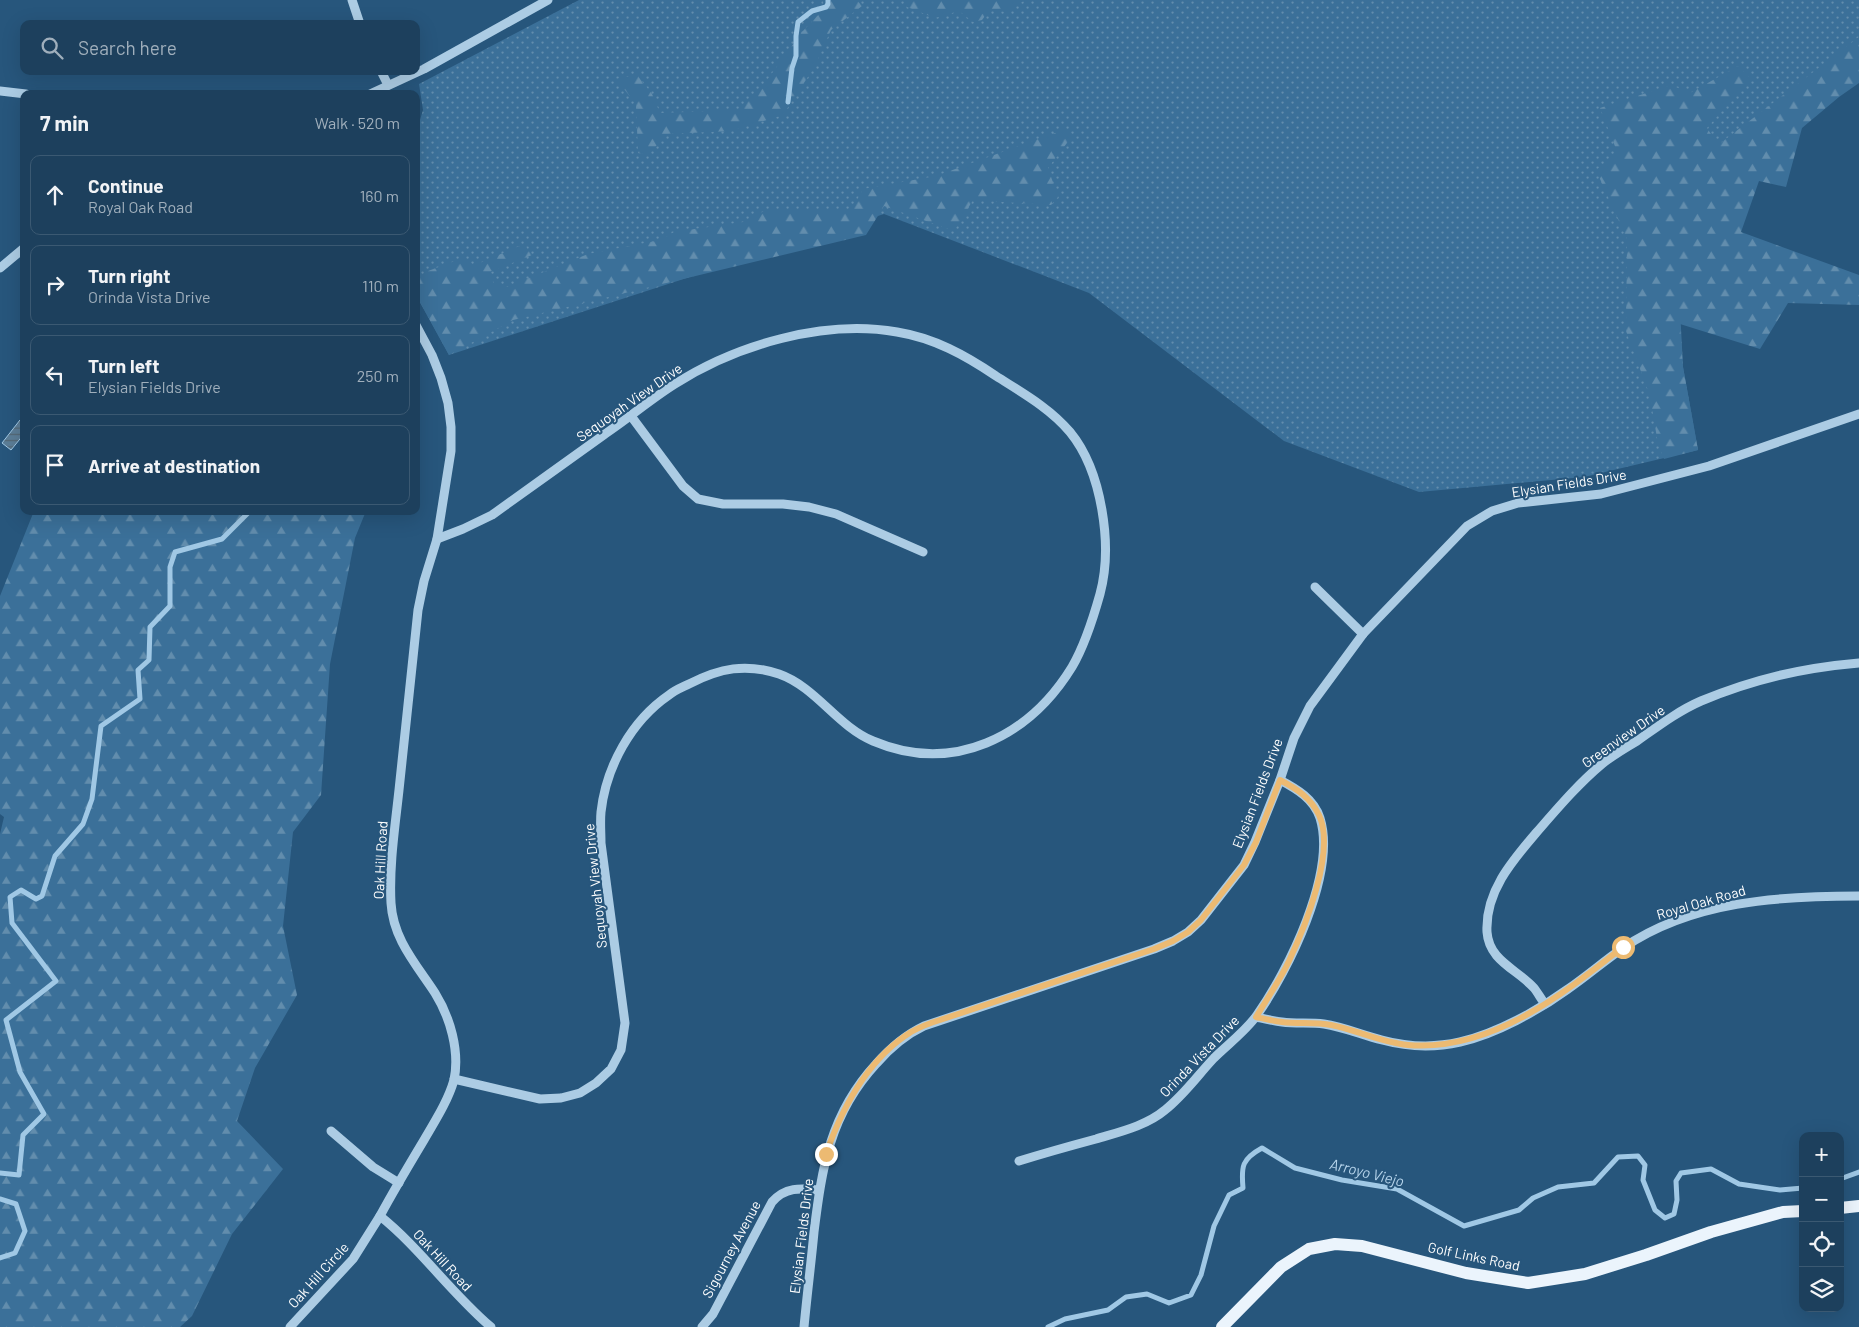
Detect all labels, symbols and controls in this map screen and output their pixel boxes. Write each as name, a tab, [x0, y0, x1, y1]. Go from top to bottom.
search box	[20, 20, 420, 75]
icon: search	[38, 34, 66, 62]
text: Search here	[78, 36, 177, 59]
text: 7 min	[40, 110, 89, 135]
text: Walk · 520 m	[315, 113, 400, 132]
text: Continue	[88, 174, 164, 197]
icon: ahead	[41, 181, 69, 209]
text: 160 m	[360, 186, 399, 205]
text: Royal Oak Road	[88, 197, 193, 216]
text: Turn right	[88, 264, 170, 287]
icon: right	[41, 271, 69, 299]
text: 110 m	[362, 276, 399, 295]
text: Orinda Vista Drive	[88, 287, 211, 306]
text: Turn left	[88, 354, 159, 377]
street label: Sequoyah View Drive	[573, 359, 685, 445]
icon: left	[41, 361, 69, 389]
text: 250 m	[357, 366, 399, 385]
text: Elysian Fields Drive	[88, 377, 221, 396]
icon: arrive	[41, 451, 69, 479]
text: Arrive at destination	[88, 454, 260, 477]
street label: Elysian Fields Drive	[1510, 466, 1628, 500]
street label: Greenview Drive	[1578, 701, 1668, 771]
street label: Elysian Fields Drive	[1228, 736, 1286, 850]
street label: Oak Hill Road	[369, 820, 391, 900]
street label: Sequoyah View Drive	[580, 823, 610, 949]
street label: Royal Oak Road	[1654, 881, 1748, 923]
route start	[1612, 936, 1635, 959]
street label: Orinda Vista Drive	[1156, 1012, 1242, 1100]
map controls	[1799, 1132, 1844, 1312]
button: +	[1799, 1132, 1844, 1177]
route end	[815, 1143, 838, 1166]
water label: Arroyo Viejo	[1328, 1154, 1406, 1190]
street label: Elysian Fields Drive	[785, 1177, 817, 1295]
button: −	[1799, 1177, 1844, 1222]
street label: Sigourney Avenue	[698, 1197, 764, 1301]
button: locate	[1799, 1222, 1844, 1267]
street label: Oak Hill Road	[410, 1225, 476, 1295]
street label: Golf Links Road	[1426, 1238, 1522, 1274]
street label: Oak Hill Circle	[284, 1239, 352, 1311]
button: layers	[1799, 1267, 1844, 1312]

